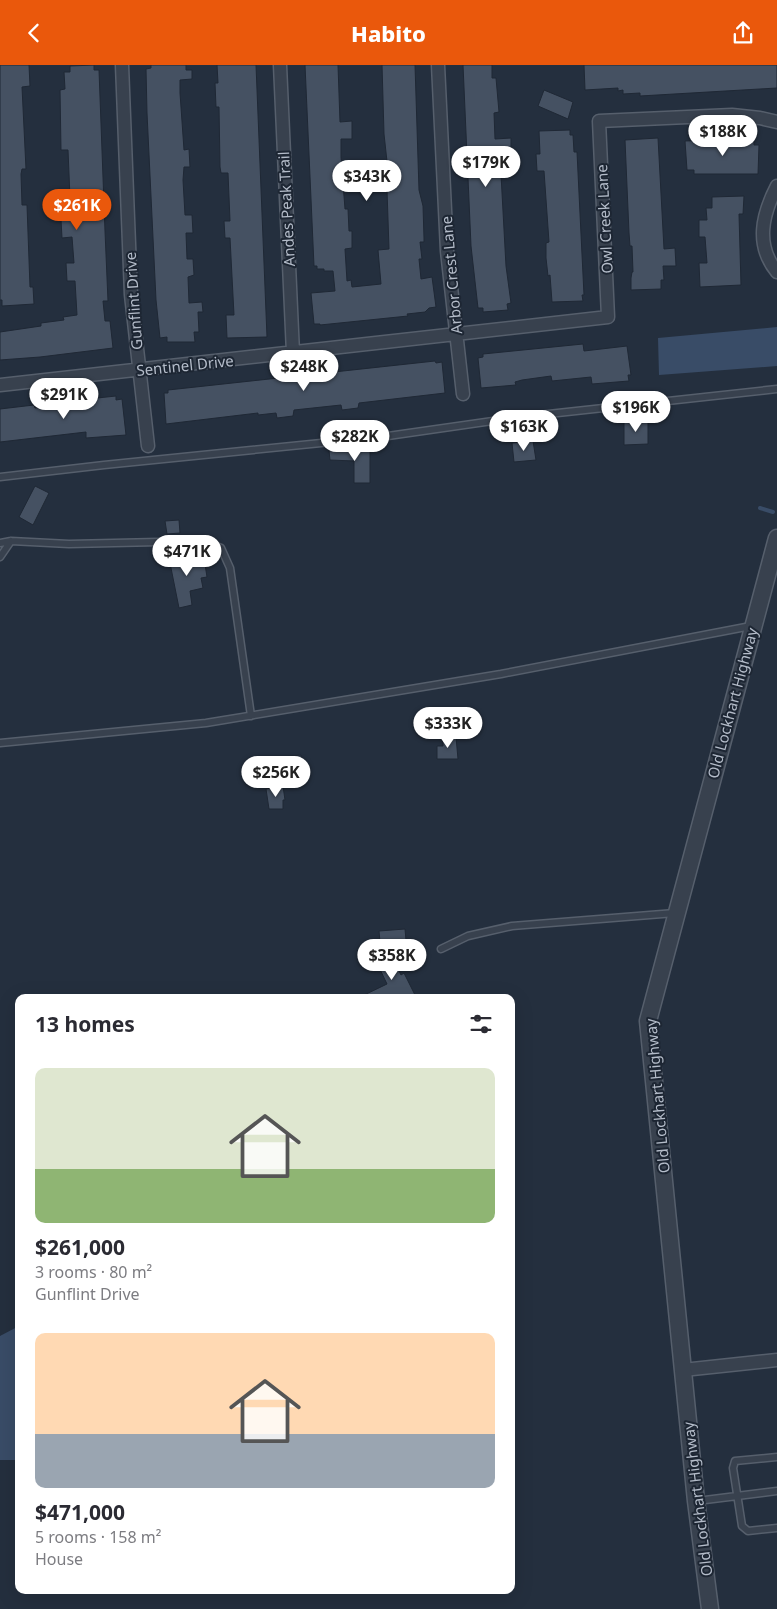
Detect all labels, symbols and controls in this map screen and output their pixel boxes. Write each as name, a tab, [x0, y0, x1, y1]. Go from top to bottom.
text: Habito	[351, 18, 426, 48]
icon: back	[20, 19, 48, 47]
icon: share	[729, 19, 757, 47]
pin: $188K	[688, 114, 758, 157]
text: $188K	[699, 120, 747, 142]
pin: $179K	[451, 145, 521, 188]
street label: Andes Peak Trail	[273, 151, 299, 267]
text: $179K	[462, 151, 510, 173]
pin: $343K	[332, 159, 402, 202]
street label: Owl Creek Lane	[591, 164, 617, 274]
text: $343K	[343, 165, 391, 187]
pin: $261K	[42, 189, 112, 231]
text: $261K	[53, 194, 101, 216]
street label: Arbor Crest Lane	[436, 215, 466, 335]
street label: Gunflint Drive	[120, 251, 146, 351]
pin: $248K	[269, 349, 339, 392]
street label: Sentinel Drive	[135, 350, 235, 380]
text: $248K	[280, 355, 328, 377]
pin: $291K	[29, 377, 99, 420]
text: $291K	[40, 383, 88, 405]
pin: $196K	[601, 391, 671, 433]
text: $196K	[612, 396, 660, 418]
pin: $163K	[489, 409, 559, 452]
text: $163K	[500, 415, 548, 437]
pin: $282K	[320, 419, 390, 462]
text: $282K	[331, 425, 379, 447]
pin: $471K	[152, 535, 222, 577]
text: $471K	[163, 540, 211, 562]
street label: Old Lockhart Highway	[702, 625, 762, 781]
pin: $333K	[413, 707, 483, 749]
text: $333K	[424, 712, 472, 734]
pin: $256K	[241, 755, 311, 798]
text: $256K	[252, 761, 300, 783]
pin: $358K	[357, 939, 427, 981]
text: $358K	[368, 944, 416, 966]
text: 13 homes	[35, 1010, 135, 1038]
icon: filters	[467, 1010, 495, 1038]
street label: Old Lockhart Highway	[640, 1017, 674, 1174]
icon: home	[220, 1101, 310, 1191]
text: $261,000	[35, 1233, 125, 1261]
text: 3 rooms · 80 m²	[35, 1261, 152, 1283]
text: Gunflint Drive	[35, 1283, 140, 1305]
icon: home	[220, 1366, 310, 1456]
street label: Old Lockhart Highway	[678, 1420, 716, 1577]
text: $471,000	[35, 1498, 125, 1526]
text: 5 rooms · 158 m²	[35, 1526, 161, 1548]
text: House	[35, 1548, 83, 1570]

